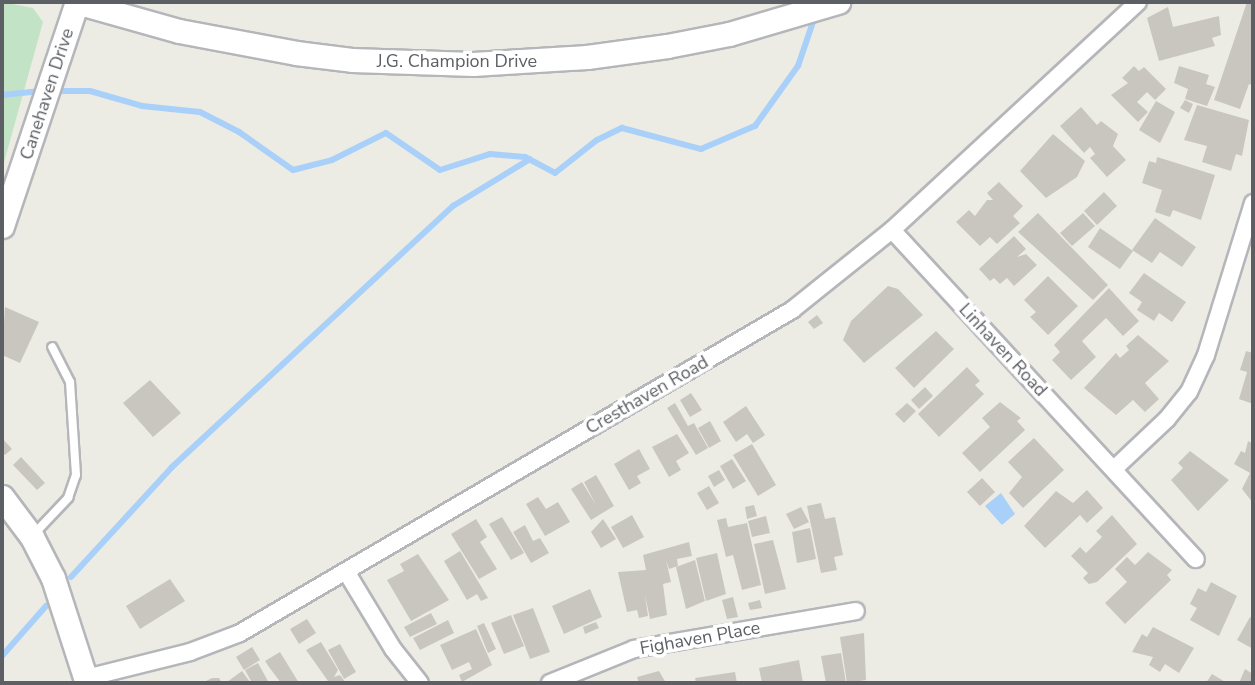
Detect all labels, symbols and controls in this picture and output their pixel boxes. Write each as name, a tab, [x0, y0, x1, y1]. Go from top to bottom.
street label: Canehaven Drive	[16, 25, 78, 163]
street label: J.G. Champion Drive	[377, 50, 537, 72]
street label: Linhaven Road	[954, 299, 1052, 401]
street label: Cresthaven Road	[582, 351, 712, 439]
street label: Fighaven Place	[638, 617, 762, 659]

